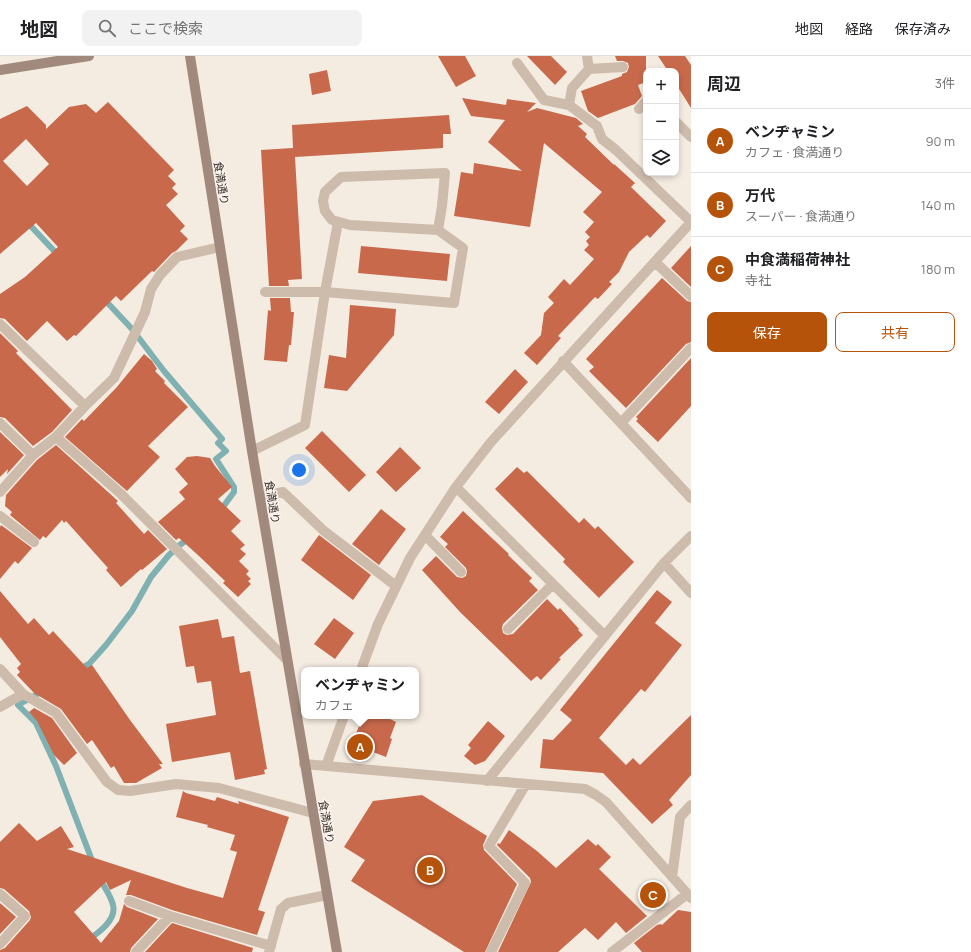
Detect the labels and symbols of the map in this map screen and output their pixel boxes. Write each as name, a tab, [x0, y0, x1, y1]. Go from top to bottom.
street label: 食満通り	[211, 160, 233, 206]
your location	[289, 460, 309, 480]
street label: 食満通り	[262, 479, 284, 525]
pin: A	[347, 732, 373, 762]
street label: 食満通り	[316, 799, 338, 845]
pin: B	[417, 855, 443, 885]
pin: C	[640, 880, 666, 910]

